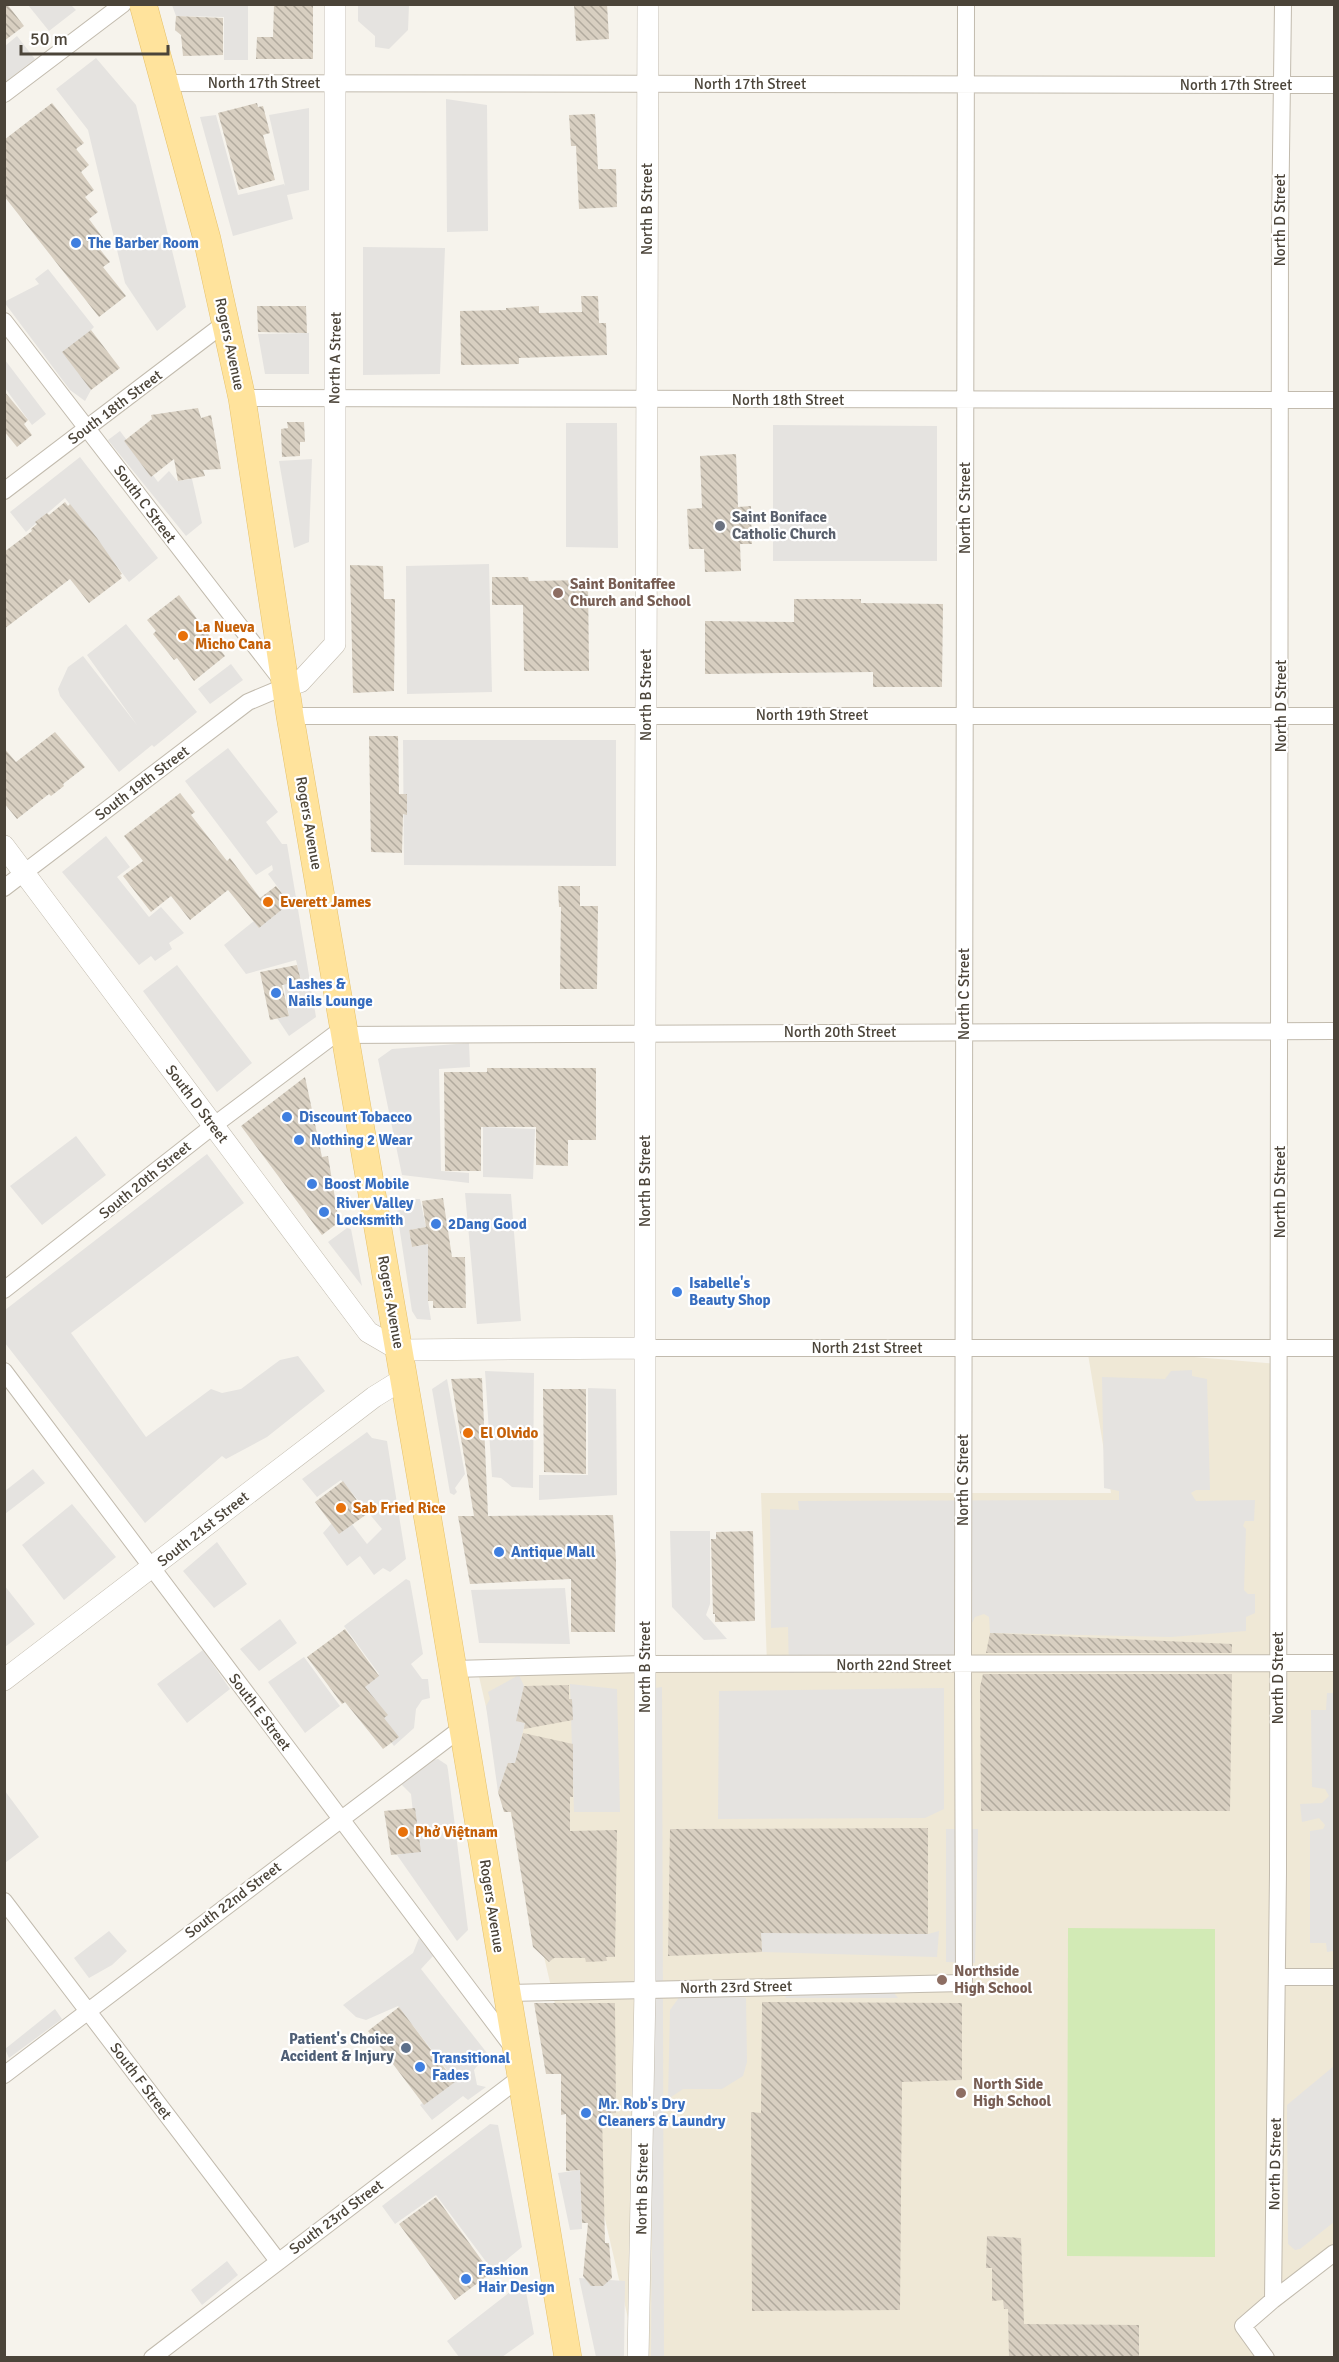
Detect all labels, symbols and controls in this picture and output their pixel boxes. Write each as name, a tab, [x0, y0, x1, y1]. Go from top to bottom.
scale bar	[21, 18, 168, 56]
text: 50 m	[30, 28, 68, 50]
street label: North 17th Street	[208, 74, 320, 92]
street label: North 17th Street	[694, 75, 806, 93]
street label: North 17th Street	[1180, 76, 1292, 94]
street label: North B Street	[638, 163, 656, 255]
street label: North D Street	[1271, 174, 1289, 266]
place label: The Barber Room	[88, 234, 199, 252]
marker: The Barber Room	[69, 236, 83, 250]
street label: Rogers Avenue	[211, 296, 249, 392]
street label: North A Street	[325, 312, 345, 404]
street label: South 18th Street	[64, 366, 166, 448]
street label: North 18th Street	[732, 391, 844, 409]
street label: South C Street	[110, 462, 180, 546]
street label: North C Street	[956, 462, 974, 554]
place label: Saint Boniface Catholic Church	[732, 508, 836, 543]
marker: Saint Boniface Catholic Church	[713, 519, 727, 533]
place label: Saint Bonitaffee Church and School	[570, 575, 691, 610]
marker: Saint Bonitaffee Church and School	[551, 586, 565, 600]
place label: La Nueva Micho Cana	[195, 618, 271, 653]
marker: La Nueva Micho Cana	[176, 629, 190, 643]
street label: North B Street	[637, 649, 655, 741]
street label: North D Street	[1272, 660, 1290, 752]
street label: North 19th Street	[756, 706, 868, 724]
street label: South 19th Street	[91, 742, 193, 824]
street label: Rogers Avenue	[292, 775, 326, 871]
place label: Everett James	[280, 893, 372, 911]
marker: Everett James	[261, 895, 275, 909]
street label: North C Street	[955, 948, 973, 1040]
place label: Lashes & Nails Lounge	[288, 975, 373, 1010]
marker: Lashes & Nails Lounge	[269, 986, 283, 1000]
street label: North 20th Street	[784, 1023, 896, 1041]
street label: South D Street	[162, 1061, 232, 1147]
place label: Discount Tobacco	[299, 1108, 412, 1126]
marker: Discount Tobacco	[280, 1110, 294, 1124]
place label: Nothing 2 Wear	[311, 1131, 413, 1149]
marker: Nothing 2 Wear	[292, 1133, 306, 1147]
street label: North B Street	[636, 1135, 654, 1227]
street label: South 20th Street	[95, 1137, 195, 1223]
street label: North D Street	[1271, 1146, 1289, 1238]
place label: Boost Mobile	[324, 1175, 409, 1193]
marker: Boost Mobile	[305, 1177, 319, 1191]
place label: River Valley Locksmith	[336, 1194, 414, 1229]
marker: River Valley Locksmith	[317, 1205, 331, 1219]
place label: 2Dang Good	[448, 1215, 527, 1233]
marker: 2Dang Good	[429, 1217, 443, 1231]
street label: Rogers Avenue	[374, 1254, 408, 1350]
place label: Isabelle's Beauty Shop	[689, 1274, 771, 1309]
marker: Isabelle's Beauty Shop	[670, 1285, 684, 1299]
street label: North 21st Street	[812, 1339, 922, 1357]
place label: El Olvido	[480, 1424, 539, 1442]
marker: El Olvido	[461, 1426, 475, 1440]
street label: North C Street	[954, 1434, 972, 1526]
street label: South 21st Street	[154, 1488, 252, 1570]
place label: Sab Fried Rice	[353, 1499, 446, 1517]
marker: Sab Fried Rice	[334, 1501, 348, 1515]
place label: Antique Mall	[511, 1543, 596, 1561]
marker: Antique Mall	[492, 1545, 506, 1559]
street label: North B Street	[636, 1621, 654, 1713]
street label: North D Street	[1269, 1632, 1287, 1724]
street label: North 22nd Street	[836, 1656, 952, 1674]
street label: South E Street	[225, 1670, 295, 1754]
place label: Phở Việtnam	[415, 1823, 498, 1841]
marker: Phở Việtnam	[396, 1825, 410, 1839]
street label: South 22nd Street	[181, 1858, 285, 1942]
street label: Rogers Avenue	[476, 1858, 508, 1954]
place label: Northside High School	[954, 1962, 1033, 1997]
marker: Northside High School	[935, 1973, 949, 1987]
street label: North 23rd Street	[680, 1977, 792, 1997]
place label: Patient's Choice Accident & Injury	[280, 2030, 395, 2065]
street label: South F Street	[106, 2039, 176, 2123]
marker: Patient's Choice Accident & Injury	[399, 2041, 413, 2055]
place label: Transitional Fades	[432, 2049, 511, 2084]
marker: Transitional Fades	[413, 2060, 427, 2074]
place label: North Side High School	[973, 2075, 1052, 2110]
marker: North Side High School	[954, 2086, 968, 2100]
place label: Mr. Rob's Dry Cleaners & Laundry	[598, 2095, 726, 2130]
marker: Mr. Rob's Dry Cleaners & Laundry	[579, 2106, 593, 2120]
street label: North D Street	[1265, 2118, 1285, 2210]
street label: North B Street	[632, 2143, 652, 2235]
street label: South 23rd Street	[285, 2176, 387, 2258]
place label: Fashion Hair Design	[478, 2261, 555, 2296]
marker: Fashion Hair Design	[459, 2272, 473, 2286]

